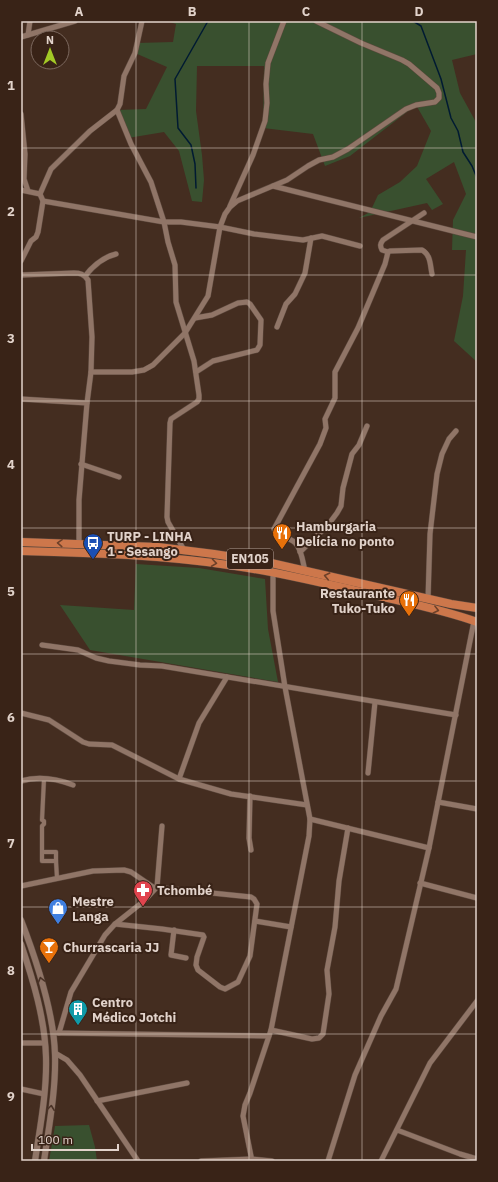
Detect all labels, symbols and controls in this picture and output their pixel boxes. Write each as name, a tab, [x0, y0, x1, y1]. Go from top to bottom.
text: A	[75, 3, 84, 20]
text: B	[188, 3, 197, 20]
text: C	[302, 3, 311, 20]
text: D	[414, 3, 424, 20]
north arrow	[30, 30, 70, 70]
text: N	[46, 33, 54, 47]
text: 1	[7, 77, 15, 94]
text: 2	[7, 203, 15, 220]
text: 3	[7, 330, 15, 347]
text: 4	[7, 456, 15, 473]
place label: Hamburgaria Delícia no ponto	[296, 518, 394, 550]
restaurant icon: Hamburgaria Delícia no ponto	[271, 522, 293, 550]
place label: TURP - LINHA 1 - Sesango	[107, 528, 193, 560]
bus stop icon: TURP - LINHA 1 - Sesango	[82, 532, 104, 560]
one-way arrow	[57, 539, 63, 548]
road number: EN105	[227, 549, 273, 569]
one-way arrow	[210, 558, 217, 567]
one-way arrow	[324, 572, 331, 581]
text: 5	[7, 583, 15, 600]
place label: Restaurante Tuko-Tuko	[320, 585, 395, 617]
restaurant icon: Restaurante Tuko-Tuko	[398, 589, 420, 617]
one-way arrow	[433, 605, 440, 613]
text: 6	[7, 709, 15, 726]
text: 7	[7, 835, 15, 852]
pharmacy icon: Tchombé	[132, 879, 154, 907]
place label: Tchombé	[157, 882, 212, 899]
place label: Mestre Langa	[72, 893, 114, 925]
shop icon: Mestre Langa	[47, 897, 69, 925]
bar icon: Churrascaria JJ	[38, 936, 60, 964]
place label: Churrascaria JJ	[63, 939, 159, 956]
text: 8	[7, 962, 15, 979]
one-way arrow	[37, 977, 46, 984]
place label: Centro Médico Jotchi	[92, 994, 176, 1026]
building icon: Centro Médico Jotchi	[67, 998, 89, 1026]
text: 9	[7, 1088, 15, 1105]
one-way arrow	[46, 1105, 55, 1112]
scale bar	[32, 1126, 118, 1152]
text: 100 m	[38, 1132, 73, 1147]

